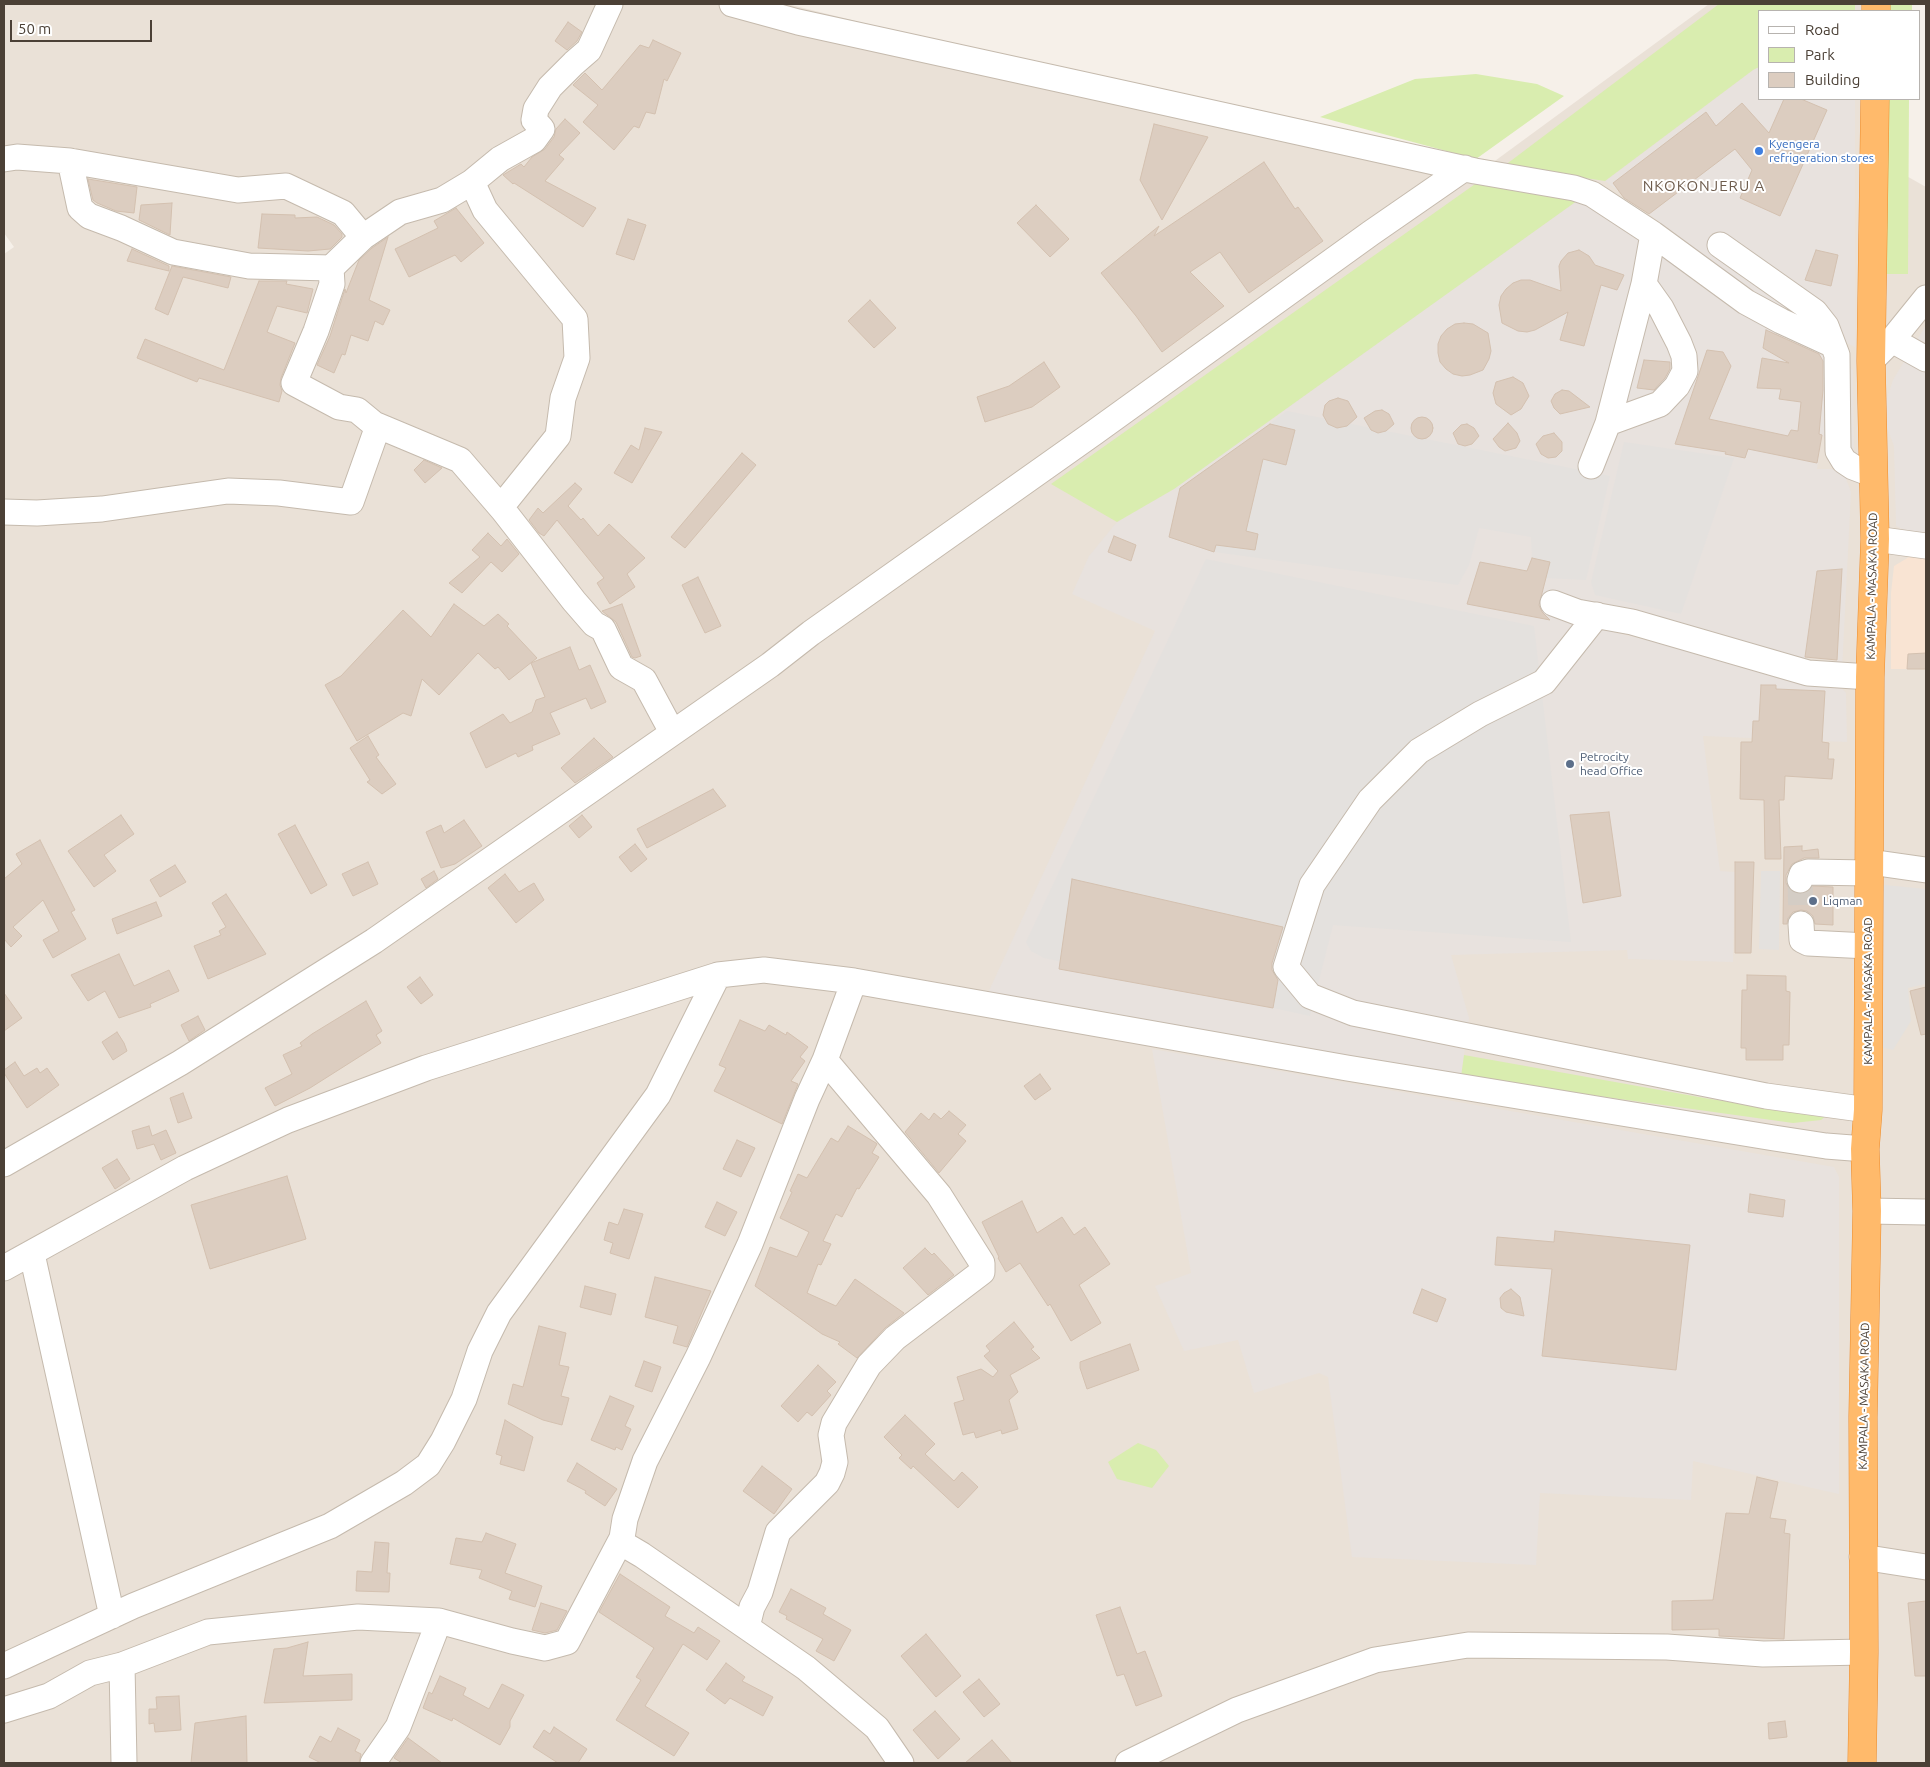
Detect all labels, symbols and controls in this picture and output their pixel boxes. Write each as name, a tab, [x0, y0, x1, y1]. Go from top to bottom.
scale bar	[12, 10, 155, 42]
legend	[1758, 10, 1920, 100]
text: 50 m	[18, 20, 51, 37]
text: Road	[1805, 21, 1840, 38]
text: Park	[1805, 46, 1835, 63]
text: Building	[1805, 71, 1860, 88]
place label: Kyengera refrigeration stores	[1769, 137, 1874, 165]
marker: Kyengera refrigeration stores	[1753, 145, 1765, 157]
district label: NKOKONJERU A	[1641, 177, 1767, 195]
street label: KAMPALA - MASAKA ROAD	[1864, 512, 1880, 660]
place label: Petrocity head Office	[1580, 750, 1643, 778]
marker: Petrocity head Office	[1564, 758, 1576, 770]
place label: Liqman	[1823, 894, 1862, 908]
marker: Liqman	[1807, 895, 1819, 907]
street label: KAMPALA - MASAKA ROAD	[1861, 917, 1875, 1065]
street label: KAMPALA - MASAKA ROAD	[1856, 1322, 1872, 1470]

